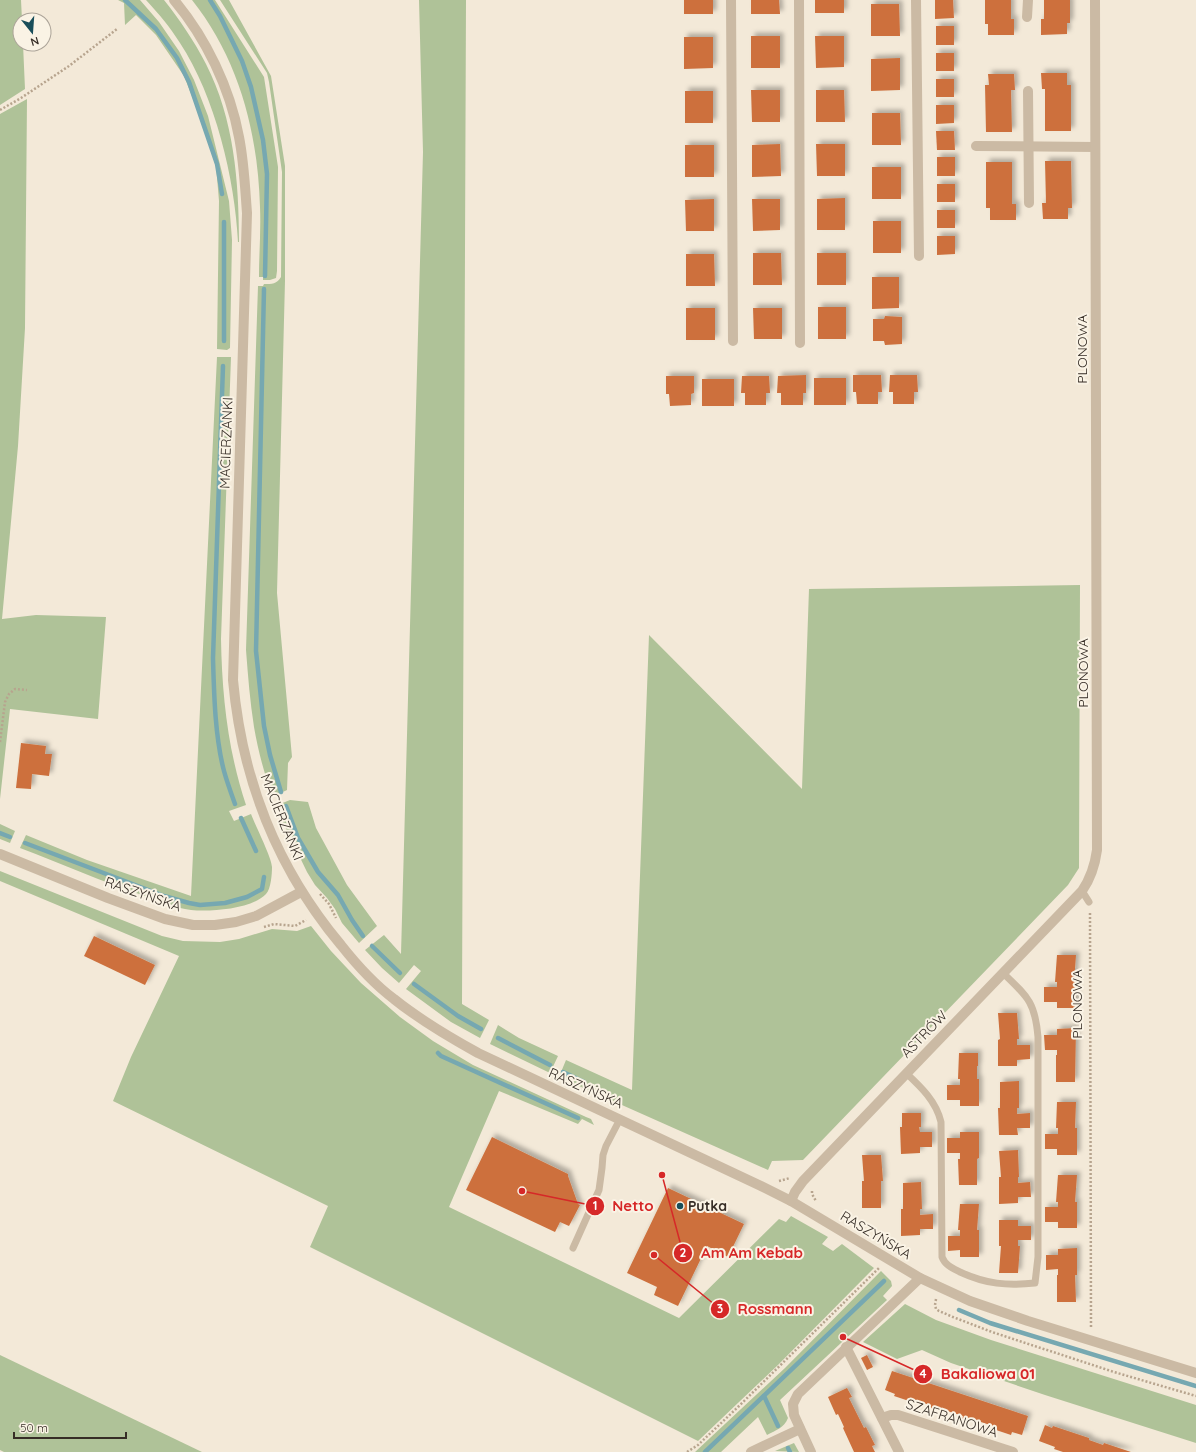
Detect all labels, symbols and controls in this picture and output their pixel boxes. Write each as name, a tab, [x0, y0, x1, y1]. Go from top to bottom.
north arrow	[12, 12, 52, 52]
text: N	[29, 34, 41, 49]
street label: PLONOWA	[1073, 314, 1091, 384]
street label: MACIERZANKI	[215, 397, 237, 489]
street label: PLONOWA	[1074, 638, 1092, 708]
street label: MACIERZANKI	[256, 771, 308, 863]
street label: RASZYŃSKA	[102, 873, 184, 915]
street label: PLONOWA	[1068, 969, 1086, 1039]
street label: ASTRÓW	[897, 1006, 951, 1061]
street label: RASZYŃSKA	[546, 1064, 626, 1112]
callout: Netto	[585, 1192, 662, 1219]
text: Netto	[612, 1196, 654, 1215]
place label: Putka	[688, 1197, 727, 1215]
text: 1	[593, 1198, 597, 1213]
marker: Putka	[675, 1201, 685, 1211]
street label: RASZYŃSKA	[837, 1207, 915, 1263]
callout: Am Am Kebab	[673, 1240, 811, 1267]
text: Am Am Kebab	[701, 1243, 803, 1262]
text: 2	[680, 1245, 687, 1260]
callout: Rossmann	[710, 1295, 821, 1322]
text: Rossmann	[737, 1299, 813, 1318]
text: 3	[717, 1301, 723, 1316]
callout: Bakaliowa 01	[913, 1361, 1043, 1388]
text: Bakaliowa 01	[941, 1364, 1035, 1383]
text: 4	[919, 1366, 927, 1381]
street label: SZAFRANOWA	[904, 1395, 1000, 1441]
scale bar	[14, 1414, 126, 1440]
text: 50 m	[20, 1420, 48, 1435]

